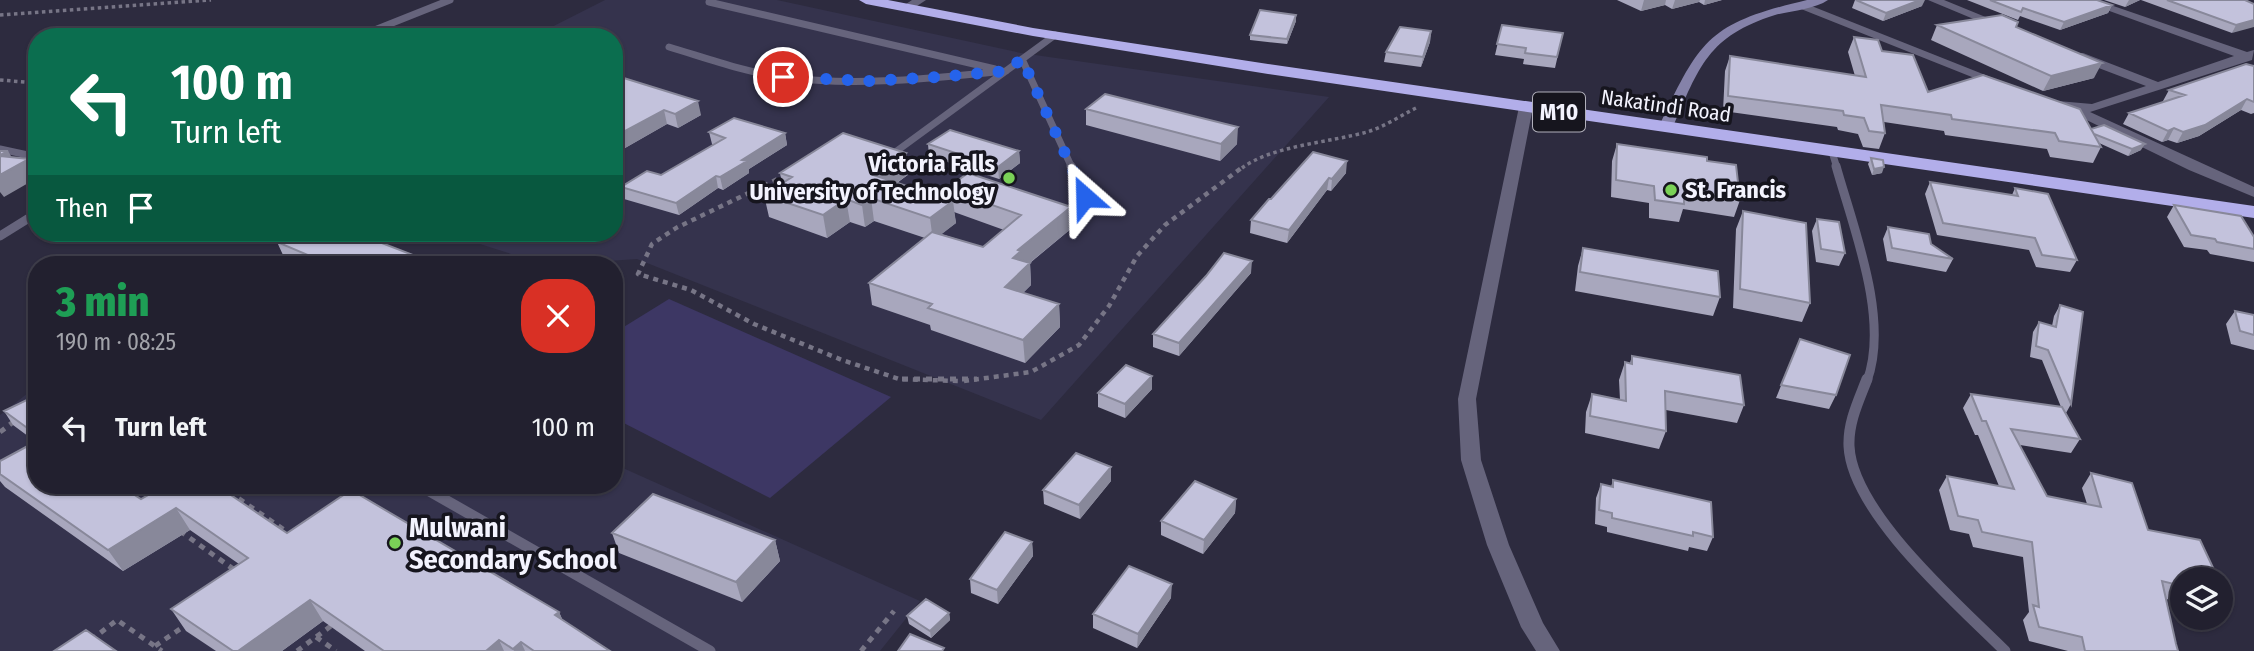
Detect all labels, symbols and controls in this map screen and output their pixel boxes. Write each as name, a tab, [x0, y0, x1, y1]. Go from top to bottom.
pin	[753, 47, 813, 107]
text: 100 m	[171, 53, 293, 112]
icon: left	[56, 56, 147, 147]
icon: arrive	[764, 58, 802, 96]
street label: Nakatindi Road	[1599, 84, 1733, 128]
road number: M10	[1533, 92, 1585, 132]
text: Turn left	[171, 113, 281, 151]
place label: Victoria Falls University of Technology	[749, 150, 996, 206]
position arrow	[1048, 160, 1122, 234]
marker: Victoria Falls University of Technology	[1001, 170, 1017, 186]
place label: St. Francis	[1685, 176, 1787, 204]
marker: St. Francis	[1663, 182, 1679, 198]
icon: arrive	[122, 189, 160, 227]
text: Then	[56, 193, 108, 224]
text: 3 min	[56, 277, 149, 327]
button: close	[521, 279, 595, 353]
text: 190 m · 08:25	[56, 328, 176, 356]
icon: left	[56, 409, 94, 447]
text: Turn left	[115, 412, 207, 443]
text: 100 m	[532, 412, 595, 443]
place label: Mulwani Secondary School	[409, 511, 617, 576]
marker: Mulwani Secondary School	[387, 535, 403, 551]
map controls	[2170, 567, 2233, 630]
button: layers	[2170, 567, 2233, 630]

